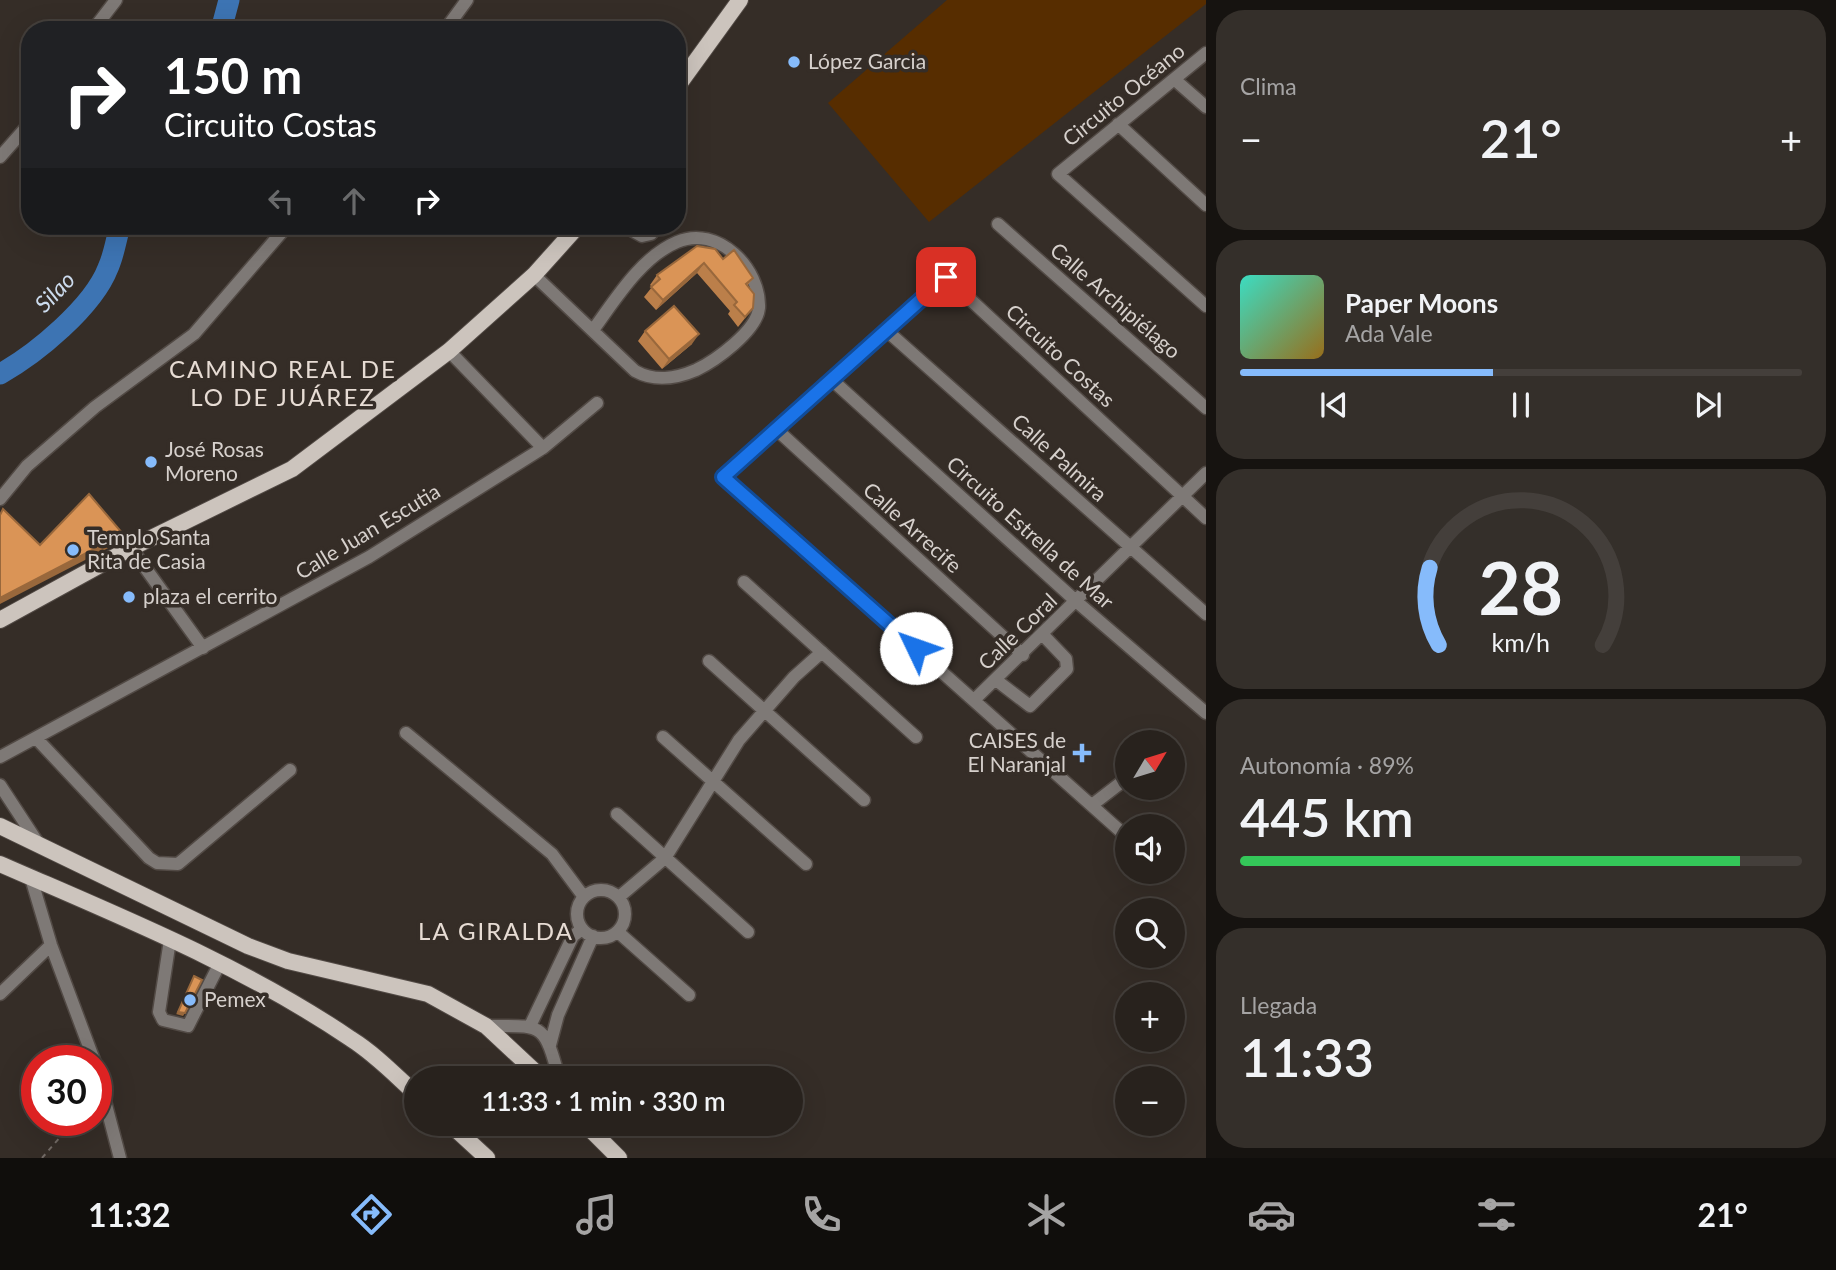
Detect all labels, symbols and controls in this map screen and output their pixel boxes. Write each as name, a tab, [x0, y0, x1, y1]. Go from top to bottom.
street label: Circuito Océano	[1057, 37, 1189, 151]
text: 150 m	[164, 46, 302, 104]
place label: López Garcia	[808, 48, 926, 73]
icon: right	[49, 49, 140, 140]
marker: López Garcia	[786, 54, 802, 70]
text: Clima	[1240, 72, 1297, 100]
text: Circuito Costas	[164, 105, 377, 144]
text: 21°	[1480, 107, 1562, 169]
text: −	[1240, 116, 1262, 162]
text: +	[1780, 116, 1802, 162]
icon: left	[262, 182, 300, 220]
icon: ahead	[335, 182, 373, 220]
icon: right	[408, 182, 446, 220]
street label: Calle Archipiélago	[1046, 237, 1186, 363]
pin	[916, 247, 976, 307]
icon: arrive	[927, 258, 965, 296]
water label: Silao	[28, 265, 80, 317]
text: Paper Moons	[1345, 287, 1498, 319]
street label: Circuito Costas	[1001, 298, 1121, 412]
text: Ada Vale	[1345, 319, 1433, 347]
district label: CAMINO REAL DE LO DE JUÁREZ	[169, 354, 397, 411]
icon: previous	[1315, 386, 1353, 424]
icon: pause	[1502, 386, 1540, 424]
icon: next	[1689, 386, 1727, 424]
street label: Calle Palmira	[1008, 408, 1112, 506]
place label: José Rosas Moreno	[165, 436, 264, 485]
street label: Circuito Estrella de Mar	[942, 450, 1120, 614]
marker: José Rosas Moreno	[143, 454, 159, 470]
street label: Calle Arrecife	[859, 476, 967, 577]
street label: Calle Juan Escutia	[290, 478, 444, 584]
place label: Templo Santa Rita de Casia	[87, 524, 210, 573]
marker: Templo Santa Rita de Casia	[65, 542, 81, 558]
text: 28	[1479, 543, 1563, 631]
place label: plaza el cerrito	[143, 583, 278, 608]
street label: Calle Coral	[973, 587, 1061, 674]
marker: plaza el cerrito	[121, 589, 137, 605]
position arrow	[879, 611, 953, 685]
text: km/h	[1492, 627, 1550, 657]
place label: CAISES de El Naranjal	[967, 727, 1066, 776]
north arrow	[1115, 730, 1185, 800]
map controls	[1115, 730, 1185, 1136]
marker: CAISES de El Naranjal	[1072, 743, 1092, 763]
text: Autonomía · 89%	[1240, 751, 1414, 779]
text: 445 km	[1240, 786, 1414, 848]
button: sound	[1115, 814, 1185, 884]
button: search	[1115, 898, 1185, 968]
district label: LA GIRALDA	[418, 916, 574, 945]
button: +	[1115, 982, 1185, 1052]
place label: Pemex	[204, 986, 266, 1011]
text: Llegada	[1240, 991, 1317, 1019]
marker: Pemex	[182, 992, 198, 1008]
text: 11:33	[1240, 1026, 1374, 1088]
speed limit sign: 30	[21, 1045, 112, 1136]
button: −	[1115, 1066, 1185, 1136]
text: 11:33 · 1 min · 330 m	[481, 1085, 726, 1117]
icon: directions	[347, 1190, 396, 1239]
icon: music	[572, 1190, 621, 1239]
icon: phone	[797, 1190, 846, 1239]
icon: climate	[1022, 1190, 1071, 1239]
icon: car	[1247, 1190, 1296, 1239]
icon: filters	[1472, 1190, 1521, 1239]
text: 11:32	[88, 1195, 171, 1234]
text: 21°	[1697, 1195, 1748, 1234]

